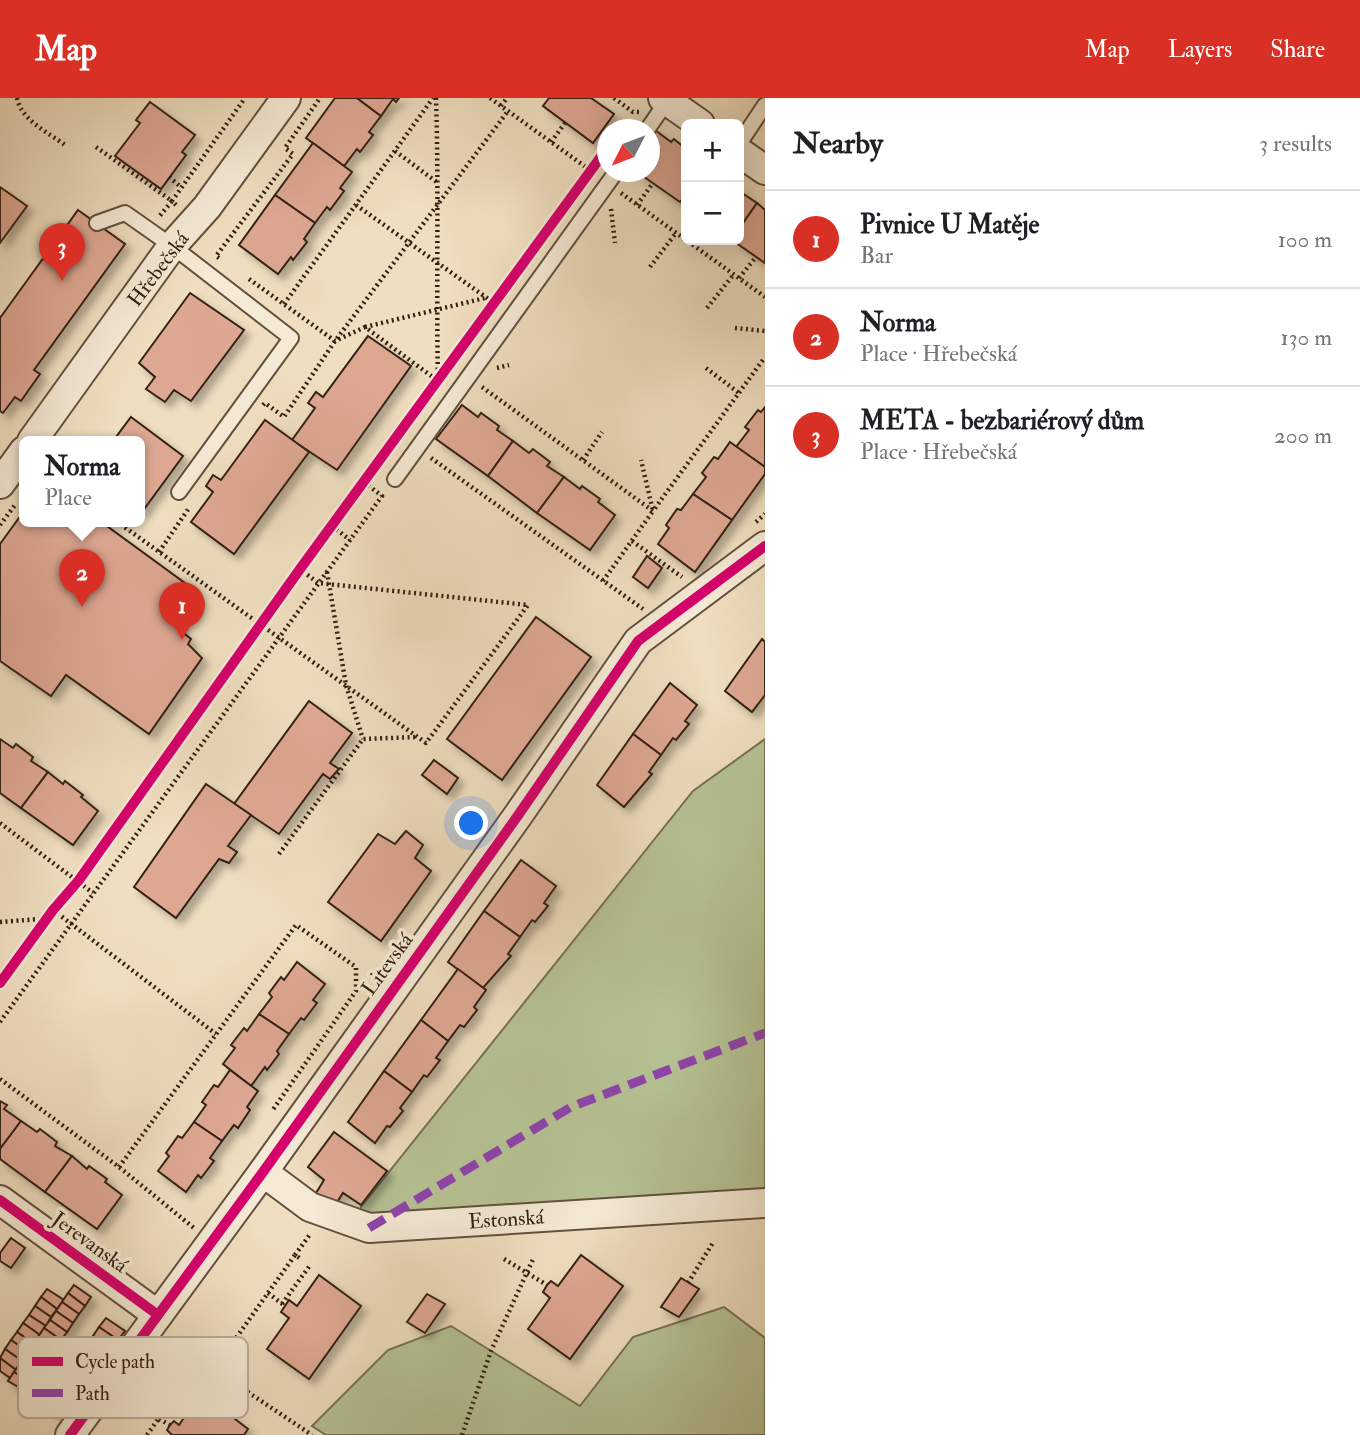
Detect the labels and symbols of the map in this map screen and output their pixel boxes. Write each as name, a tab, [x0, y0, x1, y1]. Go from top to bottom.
north arrow	[597, 119, 660, 182]
pin: 3	[39, 223, 85, 281]
street label: Hřebečská	[121, 226, 196, 312]
pin: 2	[59, 549, 105, 607]
pin: 1	[159, 582, 205, 640]
your location	[454, 806, 488, 840]
street label: Litevská	[356, 927, 419, 1001]
street label: Estonská	[467, 1203, 545, 1236]
street label: Jerevanská	[46, 1205, 133, 1279]
legend	[18, 1337, 248, 1418]
text: Cycle path	[75, 1350, 155, 1375]
text: Path	[75, 1382, 110, 1406]

